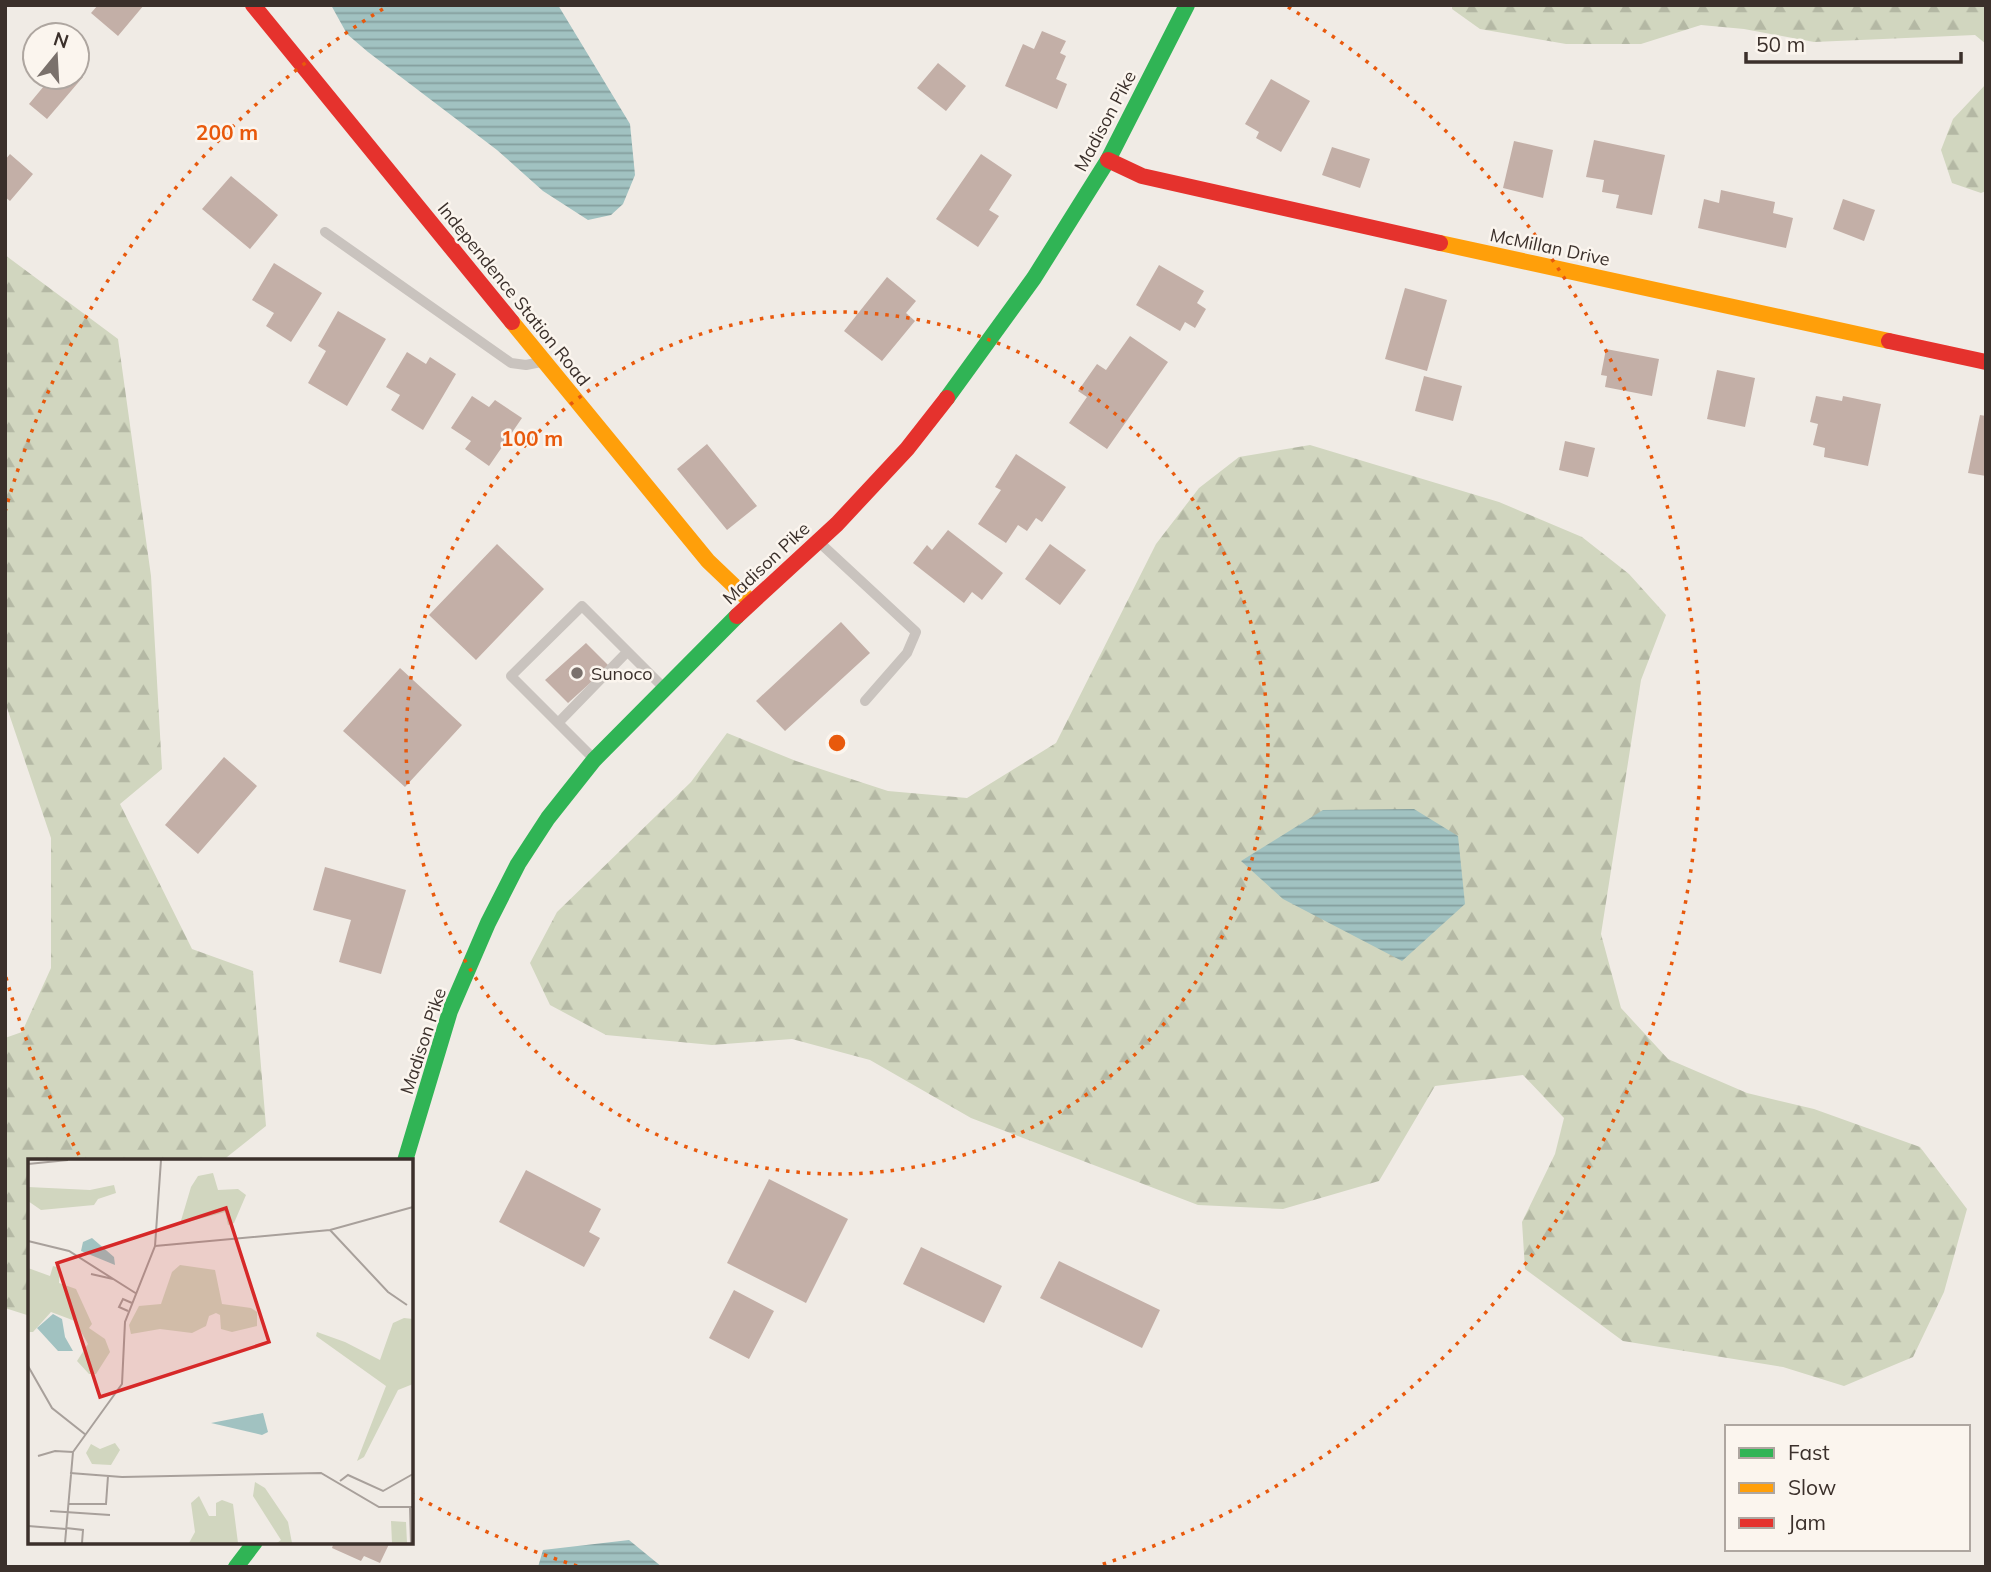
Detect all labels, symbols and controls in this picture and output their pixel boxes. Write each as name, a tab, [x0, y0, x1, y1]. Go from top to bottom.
north arrow	[21, 21, 91, 91]
scale bar	[1746, 21, 1961, 65]
text: N	[51, 26, 72, 53]
text: 50 m	[1756, 31, 1805, 57]
street label: Madison Pike	[1069, 67, 1141, 175]
text: 200 m	[196, 119, 258, 145]
street label: Independence Station Road	[433, 197, 595, 391]
street label: McMillan Drive	[1488, 223, 1612, 271]
text: 100 m	[501, 425, 563, 451]
street label: Madison Pike	[718, 517, 814, 609]
place label: Sunoco	[591, 662, 652, 685]
marker: Sunoco	[569, 665, 585, 681]
centre of rings	[825, 731, 849, 755]
street label: Madison Pike	[395, 985, 451, 1097]
inset map	[28, 1159, 413, 1544]
legend	[1725, 1425, 1970, 1551]
text: Fast	[1788, 1439, 1830, 1465]
text: Slow	[1788, 1474, 1836, 1500]
text: Jam	[1788, 1509, 1826, 1535]

